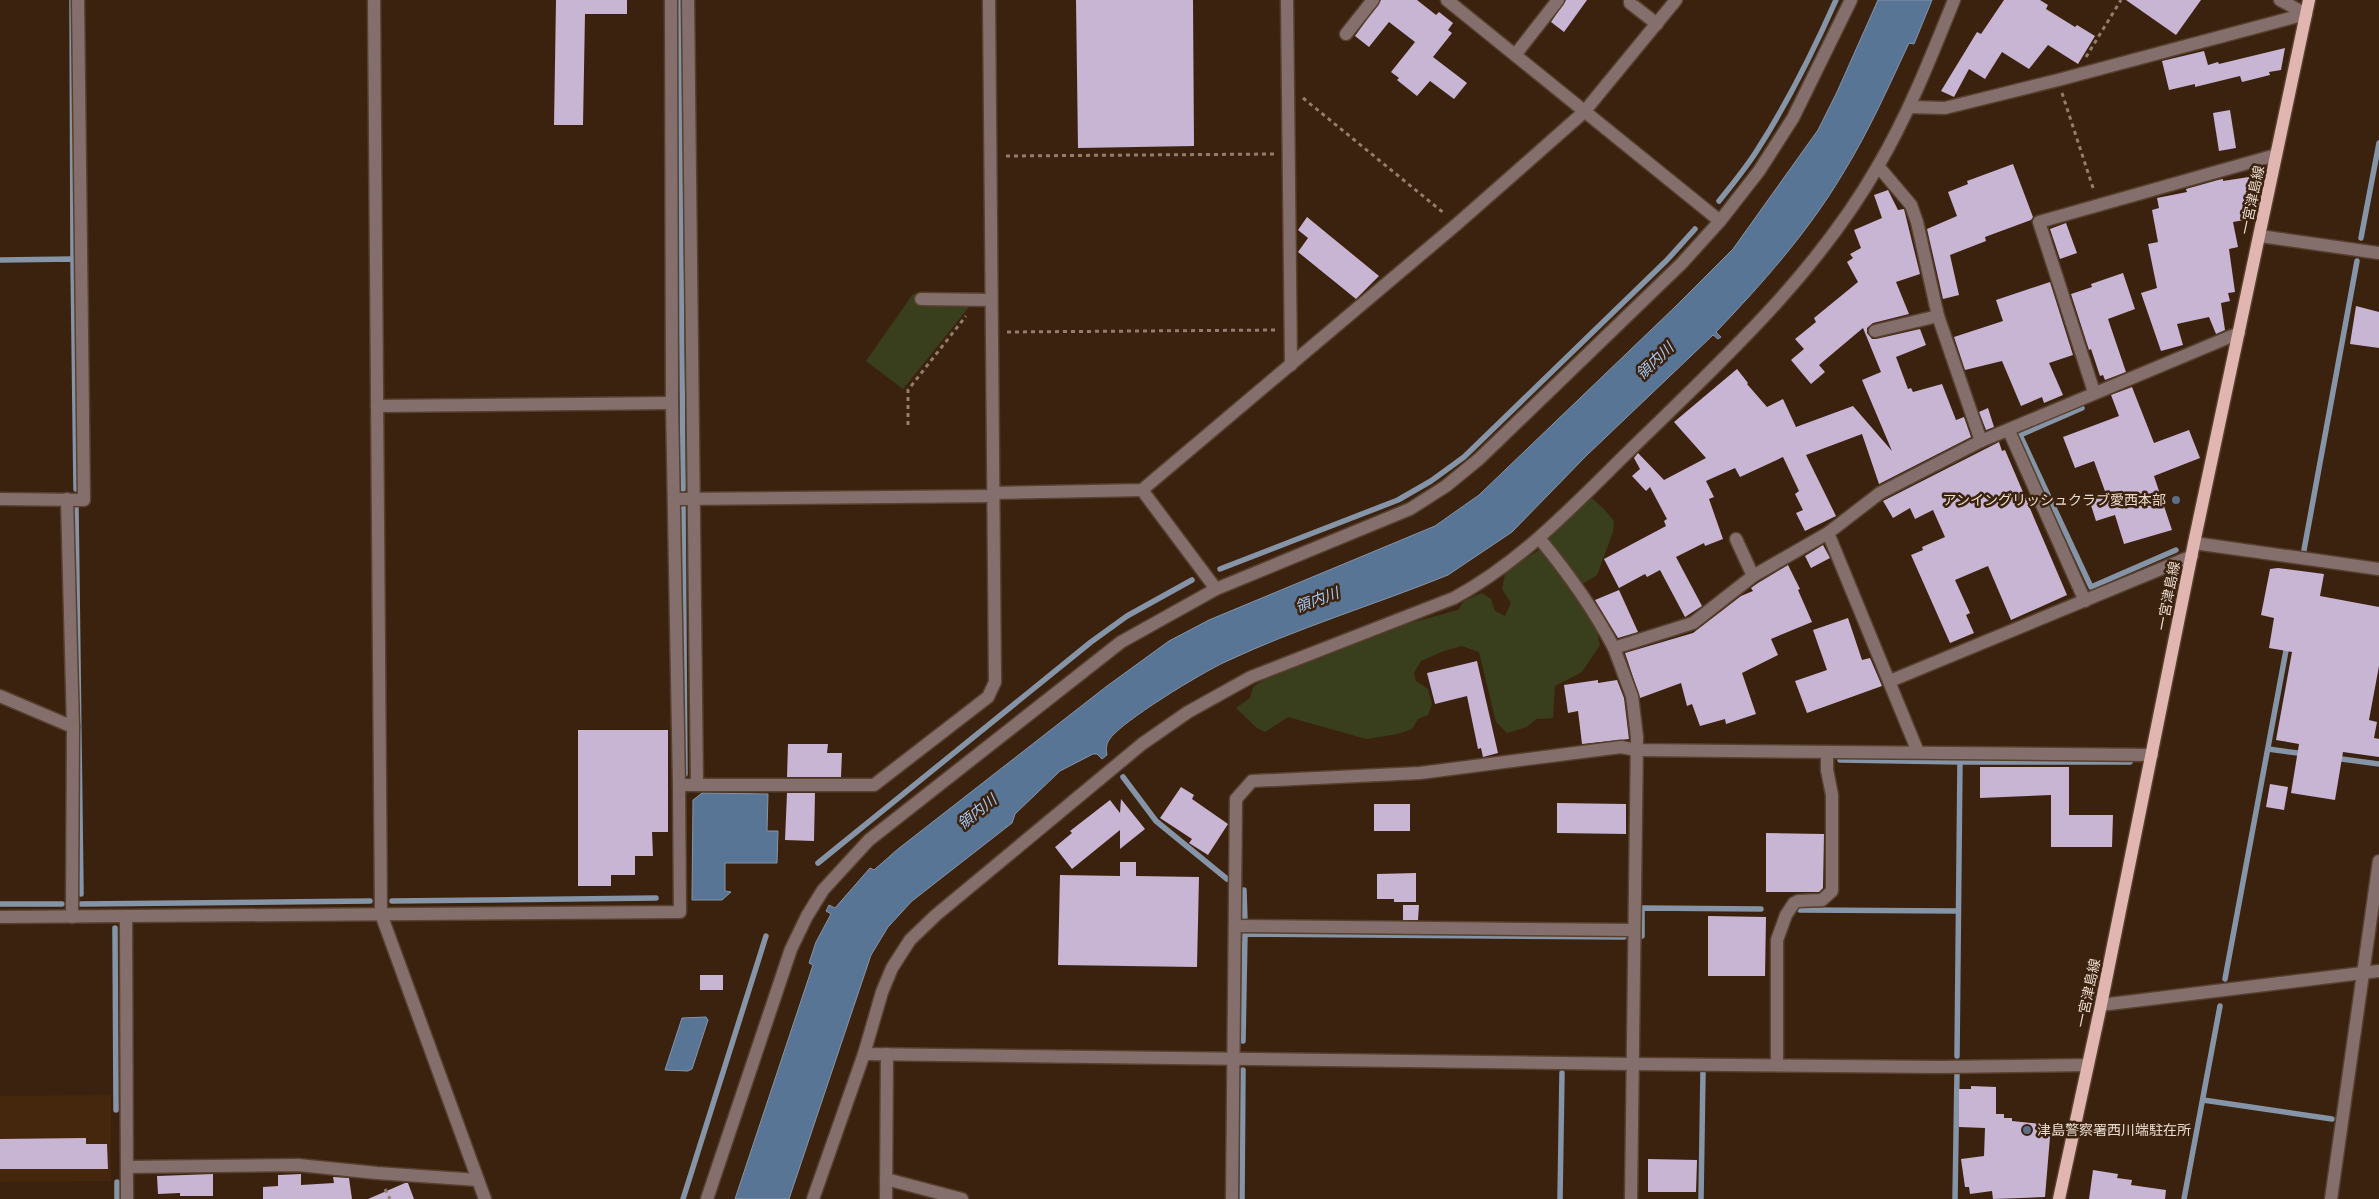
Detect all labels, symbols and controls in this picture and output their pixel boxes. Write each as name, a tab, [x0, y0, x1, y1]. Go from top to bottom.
street label: 一宮津島線	[2237, 164, 2267, 236]
water label: 領内川	[1633, 338, 1679, 383]
place label: アンイングリッシュクラブ愛西本部	[1943, 492, 2166, 508]
marker: アンイングリッシュクラブ愛西本部	[2170, 494, 2182, 506]
street label: 一宮津島線	[2153, 560, 2183, 632]
water label: 領内川	[1293, 583, 1343, 616]
water label: 領内川	[954, 790, 1002, 833]
street label: 一宮津島線	[2073, 957, 2103, 1029]
place label: 津島警察署西川端駐在所	[2037, 1122, 2191, 1138]
marker: 津島警察署西川端駐在所	[2021, 1124, 2033, 1136]

